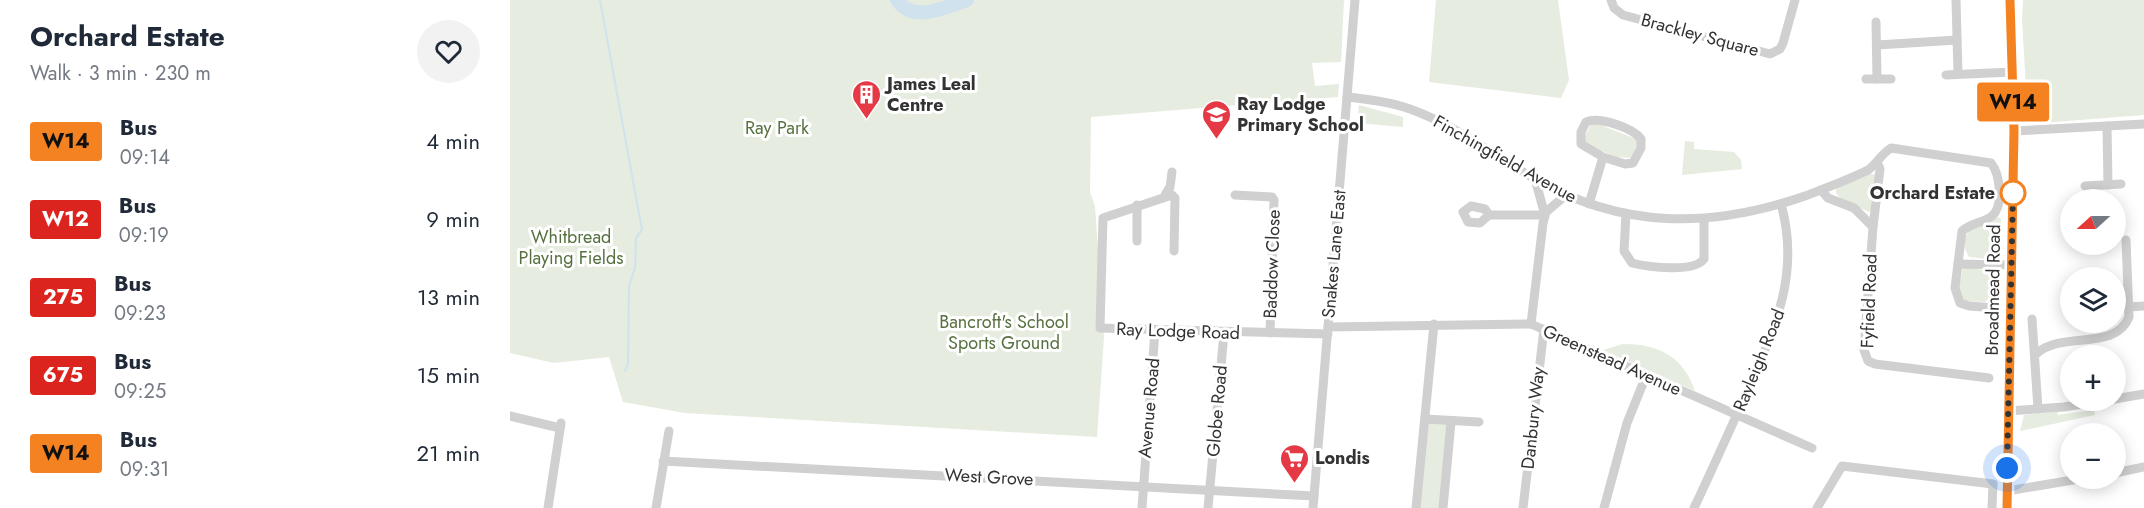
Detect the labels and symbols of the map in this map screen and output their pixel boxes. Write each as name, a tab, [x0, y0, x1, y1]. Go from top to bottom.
street label: Brackley Square	[1638, 7, 1762, 63]
place label: James Leal Centre	[884, 71, 976, 118]
building icon: James Leal Centre	[850, 78, 882, 120]
line badge: W14	[1978, 82, 2048, 122]
place label: Ray Lodge Primary School	[1237, 91, 1364, 138]
school or university icon: Ray Lodge Primary School	[1200, 98, 1232, 140]
street label: Finchingfield Avenue	[1428, 109, 1582, 209]
park label: Ray Park	[745, 115, 809, 141]
place label: Orchard Estate	[1870, 180, 1995, 206]
marker: Orchard Estate	[2000, 180, 2026, 206]
street label: Snakes Lane East	[1315, 188, 1353, 319]
north arrow	[2060, 189, 2126, 255]
street label: Baddow Close	[1257, 209, 1287, 319]
park label: Whitbread Playing Fields	[519, 224, 623, 271]
street label: Broadmead Road	[1979, 224, 2007, 356]
street label: Fyfield Road	[1854, 253, 1884, 349]
street label: Rayleigh Road	[1727, 305, 1791, 415]
park label: Bancroft's School Sports Ground	[939, 309, 1069, 356]
street label: Ray Lodge Road	[1116, 316, 1240, 346]
street label: Greenstead Avenue	[1539, 318, 1685, 402]
street label: Avenue Road	[1132, 357, 1166, 459]
street label: Globe Road	[1200, 364, 1234, 458]
street label: Danbury Way	[1515, 366, 1551, 470]
supermarket icon: Londis	[1278, 442, 1310, 484]
place label: Londis	[1315, 445, 1370, 471]
your location	[1992, 453, 2022, 483]
street label: West Grove	[944, 462, 1034, 492]

